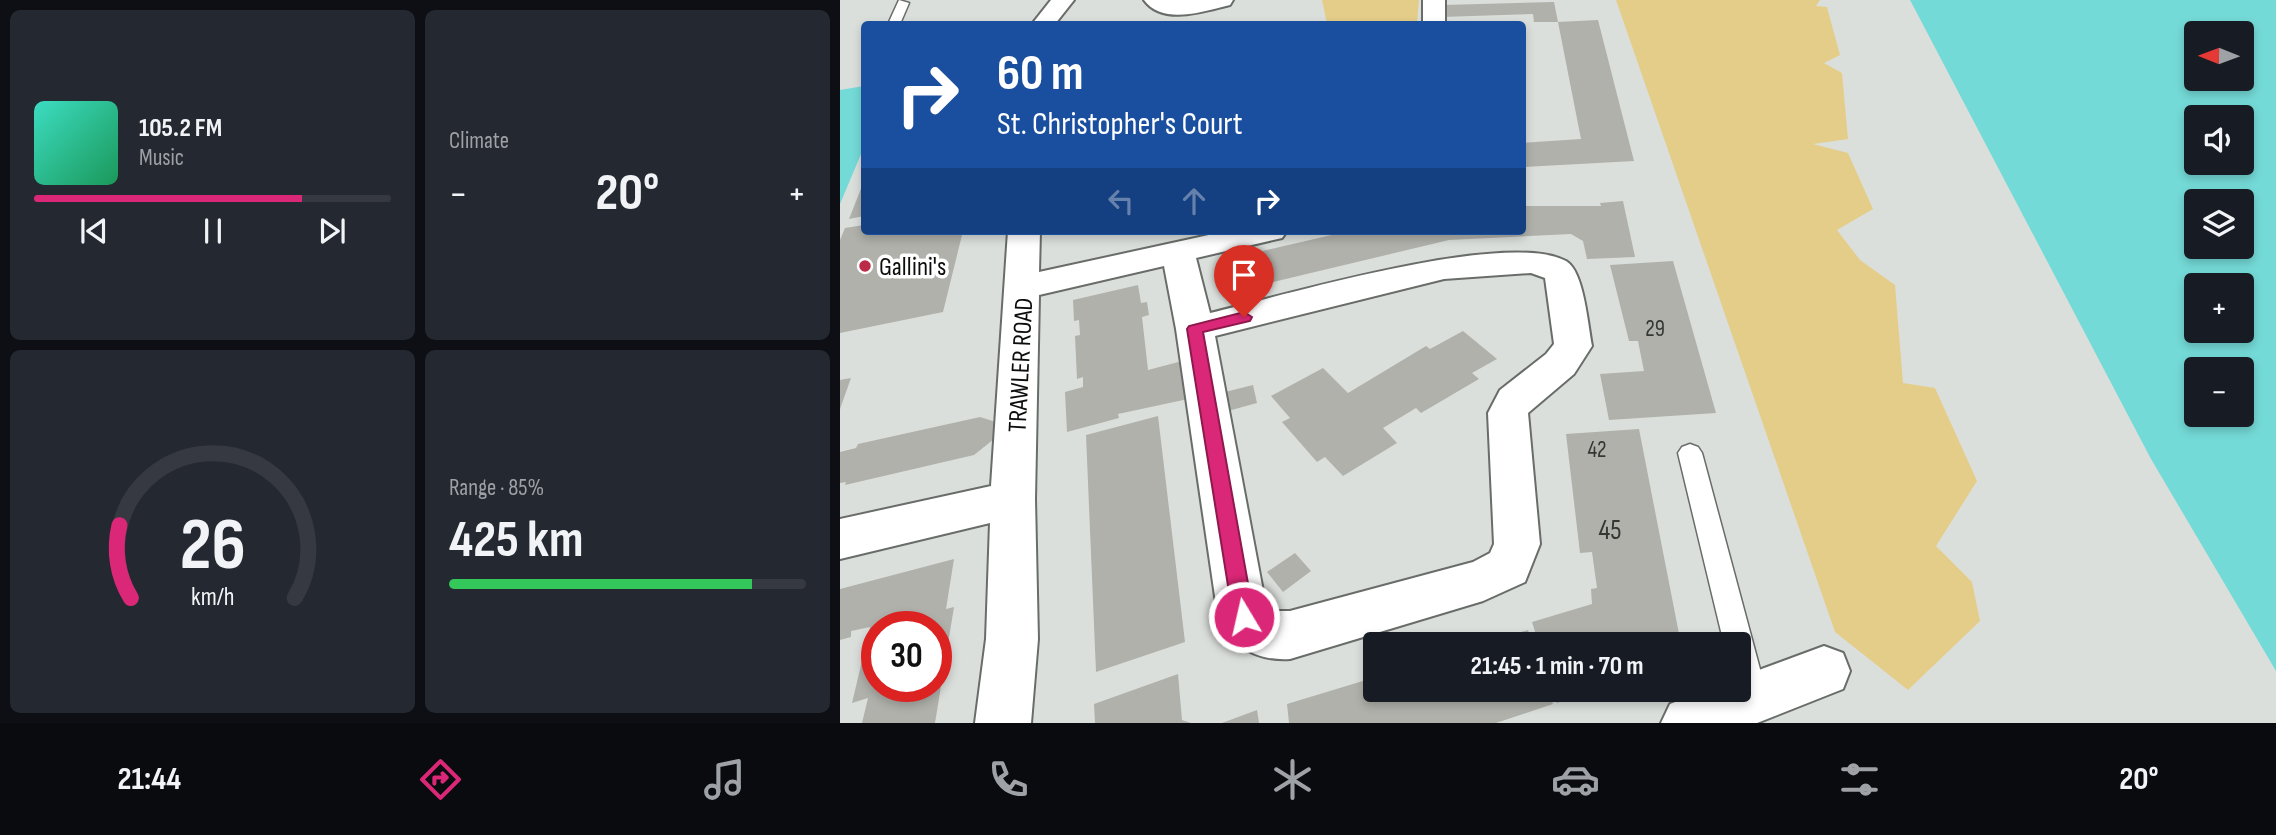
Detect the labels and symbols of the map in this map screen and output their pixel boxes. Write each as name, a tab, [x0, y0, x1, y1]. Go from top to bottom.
north arrow	[2184, 21, 2254, 91]
pin	[1214, 245, 1274, 317]
place label: Gallini's	[879, 252, 946, 283]
marker: Gallini's	[857, 258, 873, 274]
street label: TRAWLER ROAD	[1002, 297, 1041, 433]
house number: 29	[1645, 315, 1665, 343]
house number: 42	[1587, 436, 1607, 464]
house number: 45	[1598, 514, 1622, 547]
position arrow	[1207, 580, 1281, 654]
speed limit sign: 30	[861, 611, 952, 702]

